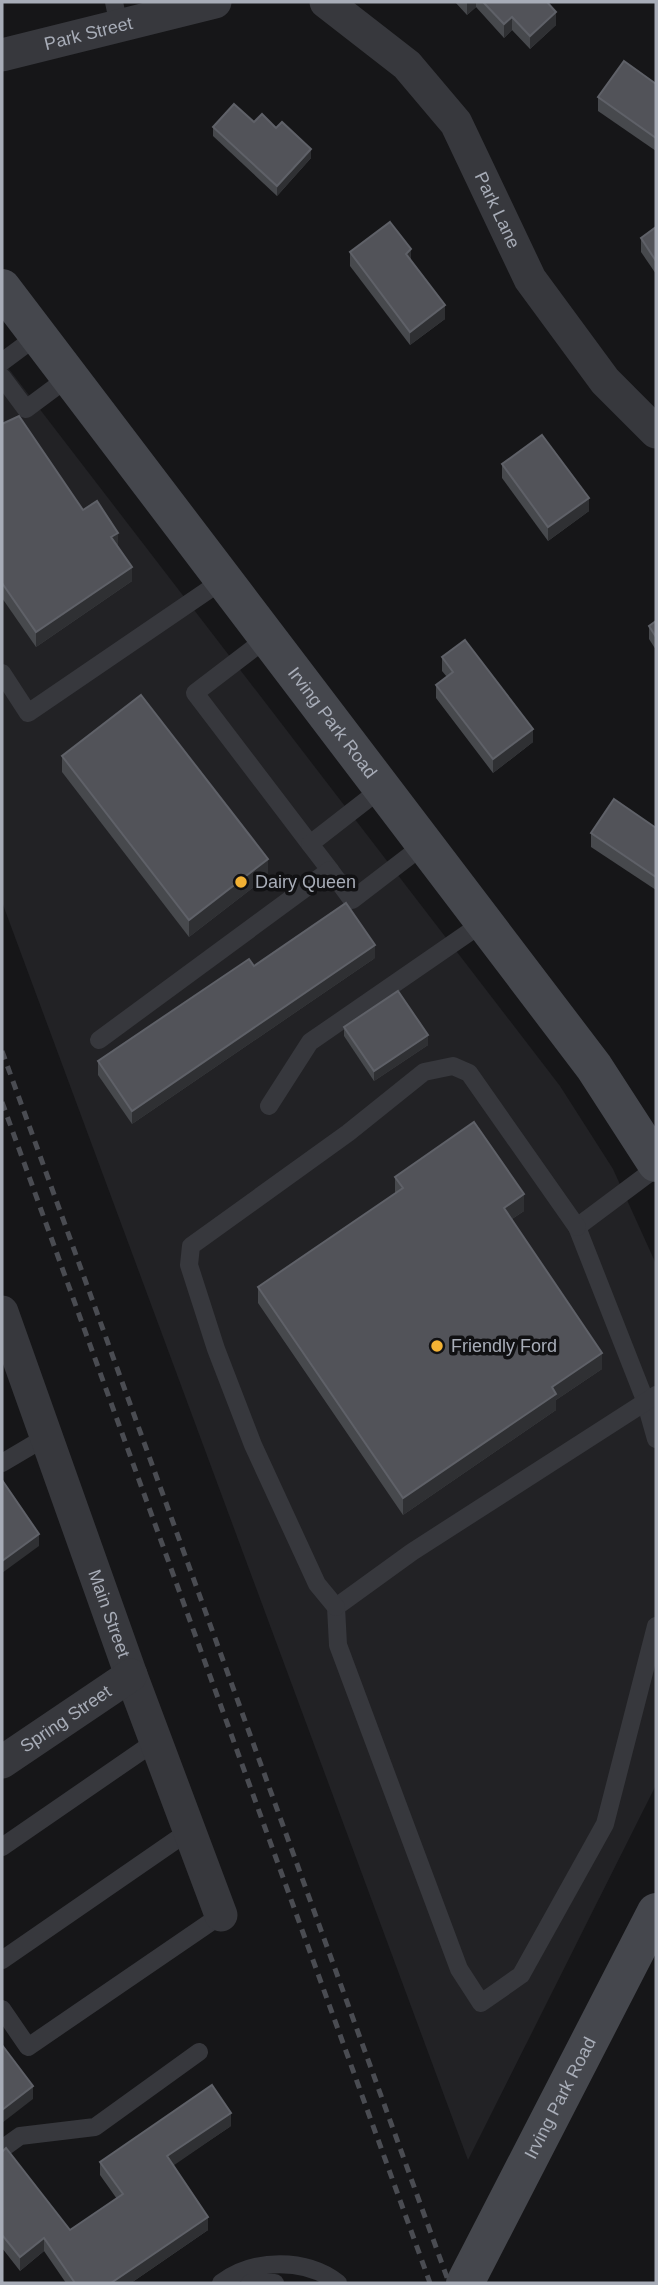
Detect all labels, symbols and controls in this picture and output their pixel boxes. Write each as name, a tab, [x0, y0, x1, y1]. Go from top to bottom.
street label: Park Street	[42, 13, 135, 54]
street label: Park Lane	[471, 169, 524, 252]
street label: Irving Park Road	[284, 663, 381, 782]
place label: Dairy Queen	[255, 872, 356, 892]
marker: Dairy Queen	[233, 874, 249, 890]
place label: Friendly Ford	[451, 1336, 557, 1356]
marker: Friendly Ford	[429, 1338, 445, 1354]
street label: Main Street	[84, 1567, 134, 1660]
street label: Spring Street	[17, 1681, 115, 1757]
street label: Irving Park Road	[521, 2034, 600, 2162]

